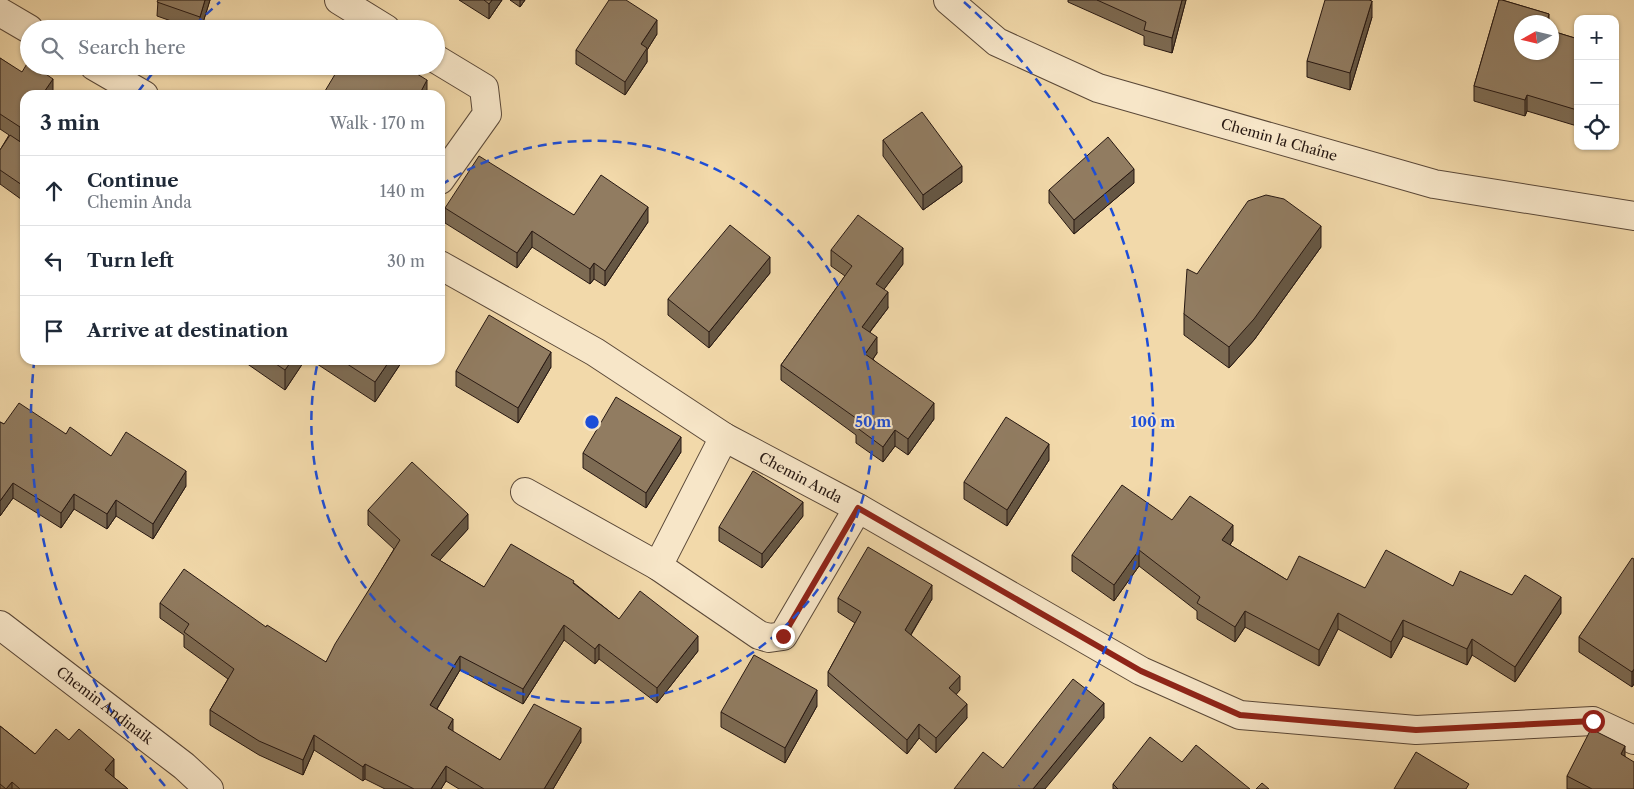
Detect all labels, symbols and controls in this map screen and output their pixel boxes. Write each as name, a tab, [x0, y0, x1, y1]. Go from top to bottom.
north arrow	[1514, 15, 1559, 60]
map controls	[1574, 15, 1619, 150]
button: +	[1574, 15, 1619, 60]
search box	[20, 20, 445, 75]
icon: search	[38, 34, 66, 62]
text: Search here	[78, 36, 186, 59]
button: −	[1574, 60, 1619, 105]
button: locate	[1574, 105, 1619, 150]
text: 3 min	[40, 110, 100, 135]
text: Walk · 170 m	[330, 113, 425, 133]
street label: Chemin la Chaîne	[1219, 115, 1340, 165]
text: Continue	[87, 169, 179, 192]
icon: ahead	[40, 177, 68, 205]
text: 140 m	[380, 181, 425, 201]
text: Chemin Anda	[87, 192, 192, 212]
icon: left	[40, 247, 68, 275]
text: Turn left	[87, 249, 174, 272]
text: 30 m	[387, 251, 425, 271]
icon: arrive	[40, 317, 68, 345]
text: Arrive at destination	[87, 319, 288, 342]
text: 50 m	[855, 412, 891, 431]
text: 100 m	[1131, 412, 1175, 431]
centre of rings	[583, 413, 601, 431]
street label: Chemin Anda	[756, 448, 846, 507]
route end	[772, 625, 795, 648]
street label: Chemin Andinaik	[53, 663, 157, 749]
route start	[1582, 710, 1605, 733]

